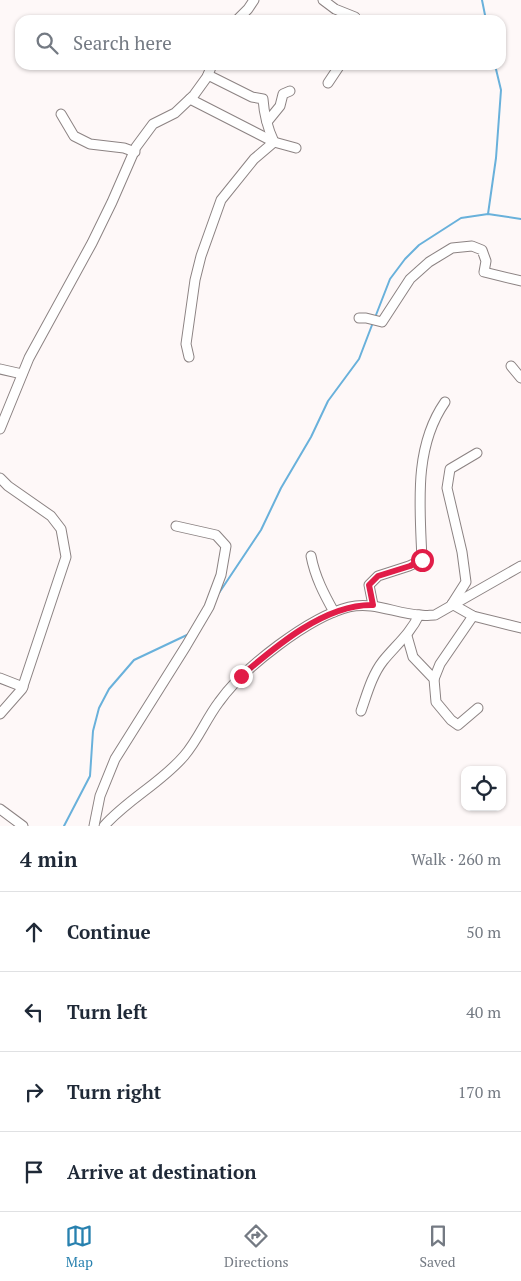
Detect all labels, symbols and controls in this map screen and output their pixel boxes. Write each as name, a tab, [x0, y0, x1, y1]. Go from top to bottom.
search box	[15, 15, 506, 70]
icon: search	[33, 29, 61, 57]
text: Search here	[73, 30, 172, 55]
route start	[411, 549, 434, 572]
route end	[230, 665, 253, 688]
map controls	[461, 766, 506, 811]
button: locate	[461, 766, 506, 811]
text: 4 min	[20, 845, 77, 873]
text: Walk · 260 m	[411, 848, 501, 870]
icon: ahead	[20, 918, 48, 946]
text: Continue	[67, 919, 151, 944]
text: 50 m	[466, 921, 501, 943]
icon: left	[20, 998, 48, 1026]
text: Turn left	[67, 999, 148, 1024]
text: 40 m	[466, 1001, 501, 1023]
icon: right	[20, 1078, 48, 1106]
text: Turn right	[67, 1079, 161, 1104]
text: 170 m	[458, 1081, 501, 1103]
icon: arrive	[20, 1158, 48, 1186]
text: Arrive at destination	[67, 1159, 256, 1184]
tab: Map	[65, 1222, 93, 1271]
tab: Directions	[224, 1222, 289, 1271]
tab: Saved	[419, 1222, 456, 1271]

